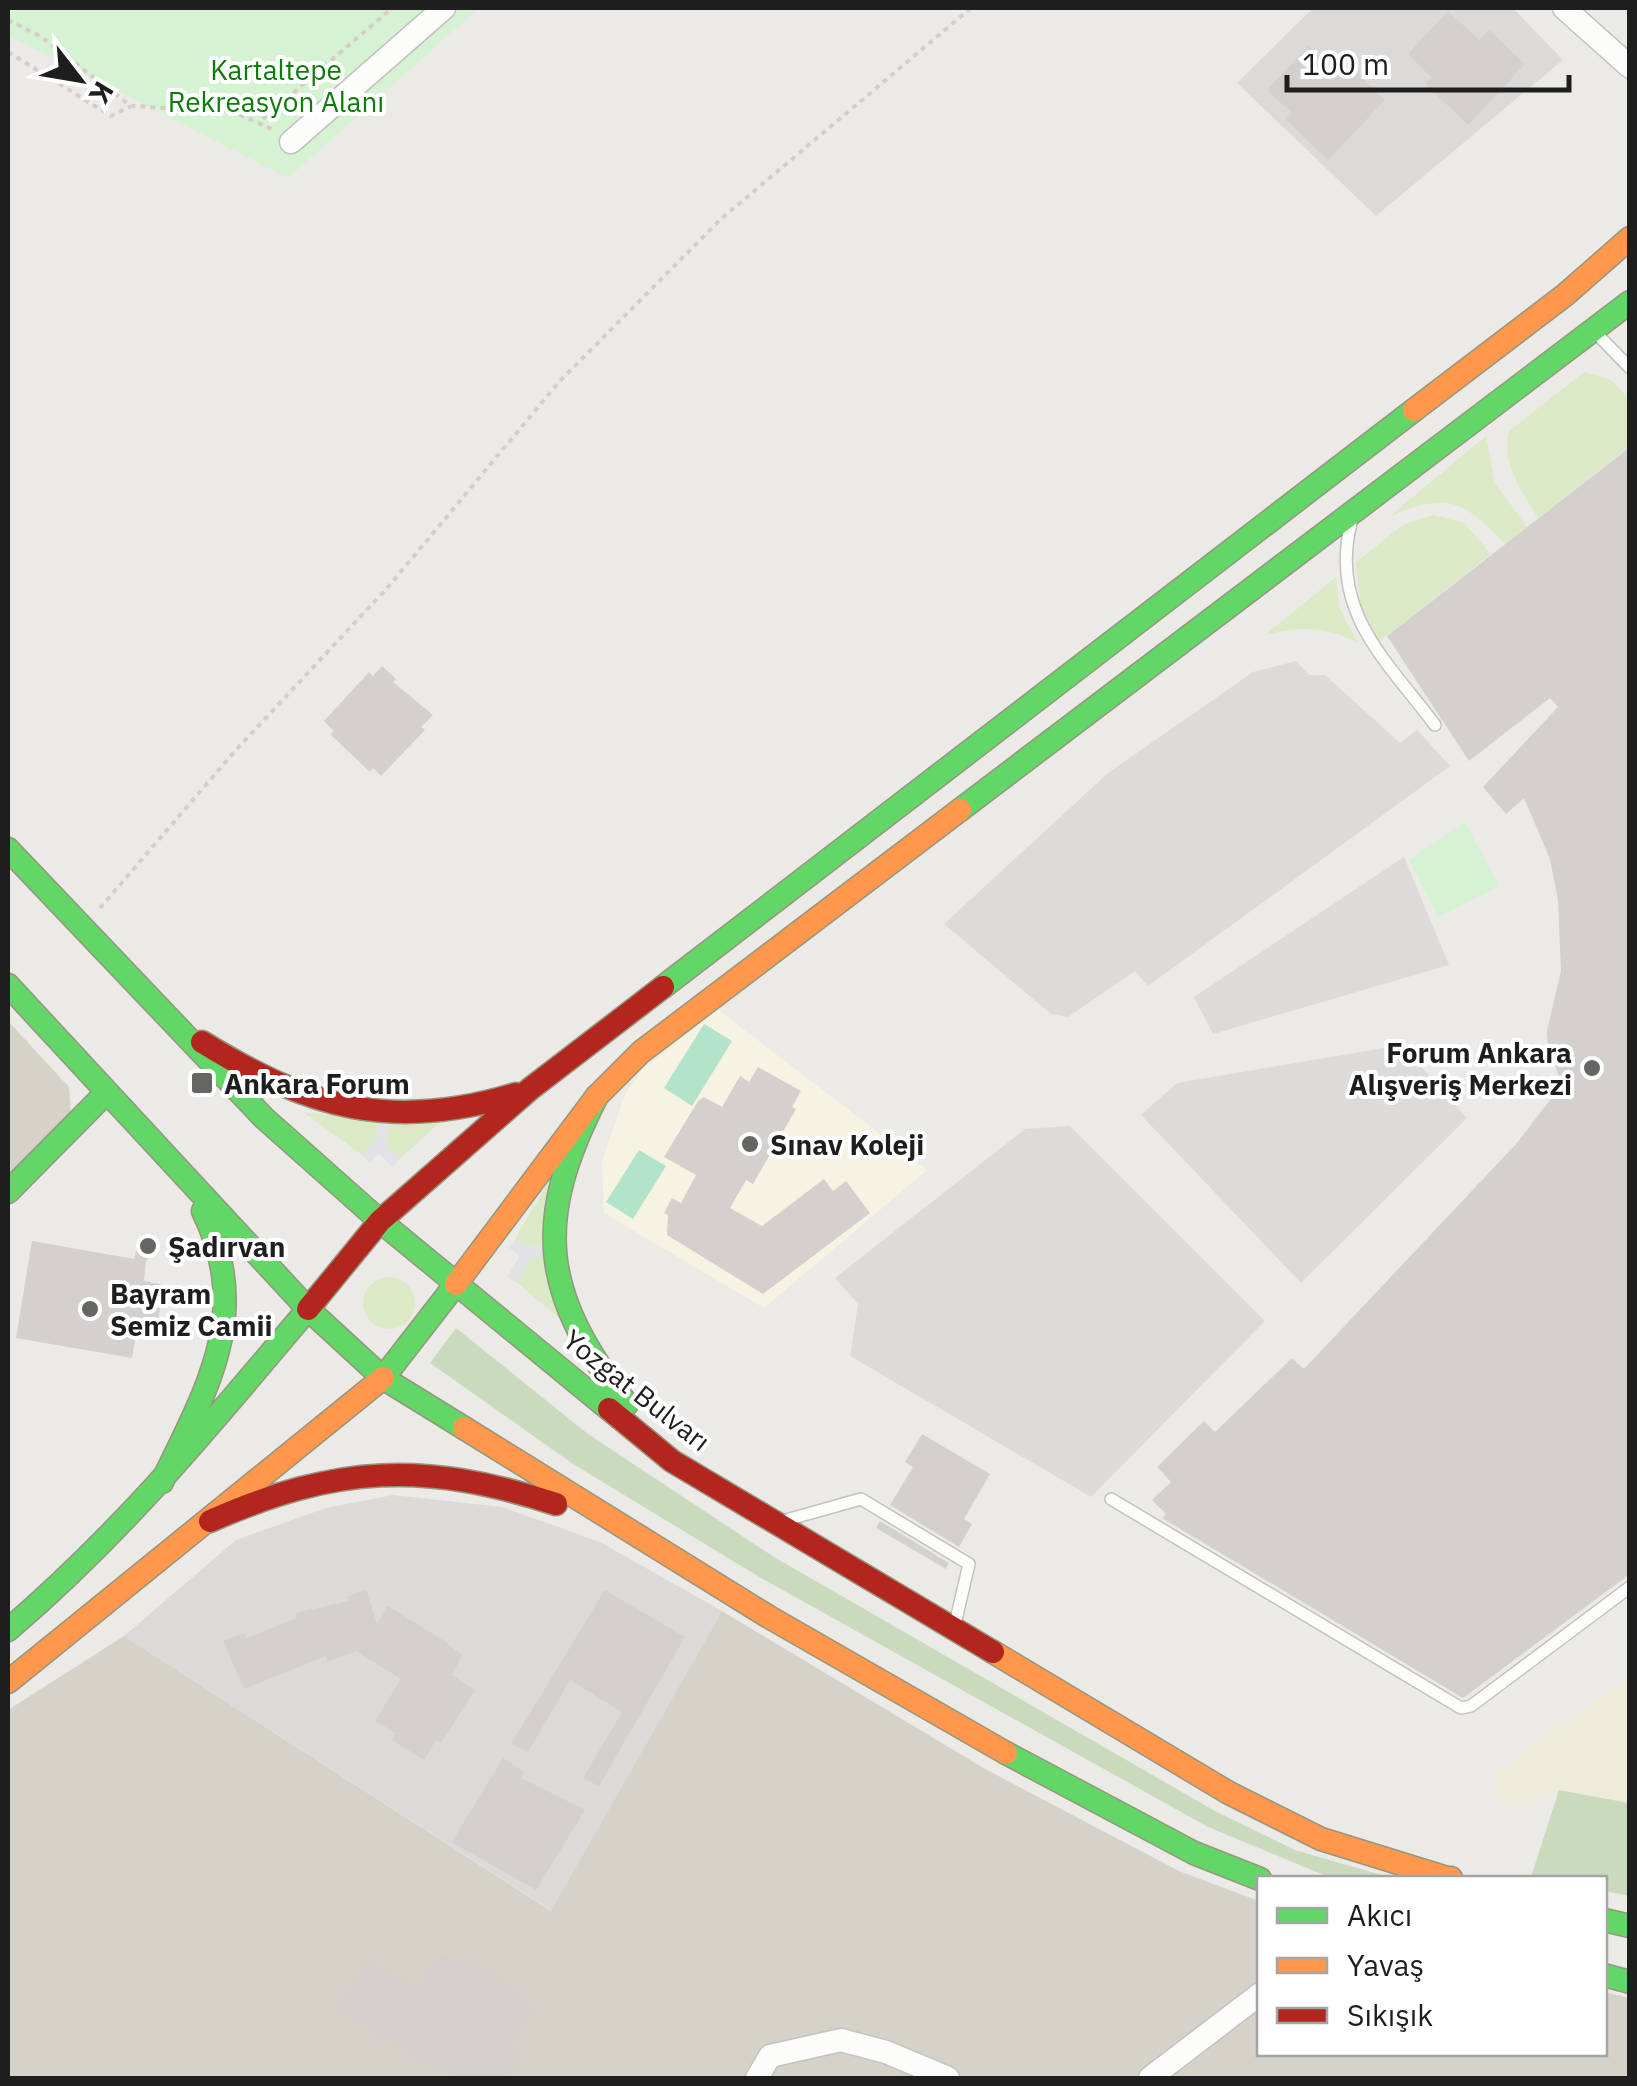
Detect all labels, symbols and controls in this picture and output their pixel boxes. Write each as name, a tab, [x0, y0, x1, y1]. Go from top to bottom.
north arrow	[30, 30, 130, 130]
scale bar	[1287, 30, 1570, 92]
text: 100 m	[1302, 44, 1389, 83]
park label: Kartaltepe Rekreasyon Alanı	[168, 51, 384, 120]
text: K	[81, 75, 123, 111]
place label: Forum Ankara Alışveriş Merkezi	[1348, 1034, 1572, 1103]
marker: Forum Ankara Alışveriş Merkezi	[1581, 1057, 1603, 1079]
place label: Ankara Forum	[224, 1065, 410, 1102]
marker: Ankara Forum	[189, 1070, 215, 1096]
place label: Sınav Koleji	[770, 1126, 924, 1163]
marker: Sınav Koleji	[739, 1133, 761, 1155]
place label: Şadırvan	[168, 1228, 285, 1265]
marker: Şadırvan	[137, 1235, 159, 1257]
place label: Bayram Semiz Camii	[110, 1275, 273, 1344]
marker: Bayram Semiz Camii	[79, 1298, 101, 1320]
street label: Yozgat Bulvarı	[556, 1321, 718, 1459]
legend	[1257, 1876, 1607, 2056]
text: Akıcı	[1347, 1895, 1412, 1934]
text: Yavaş	[1347, 1945, 1424, 1984]
text: Sıkışık	[1347, 1995, 1433, 2034]

